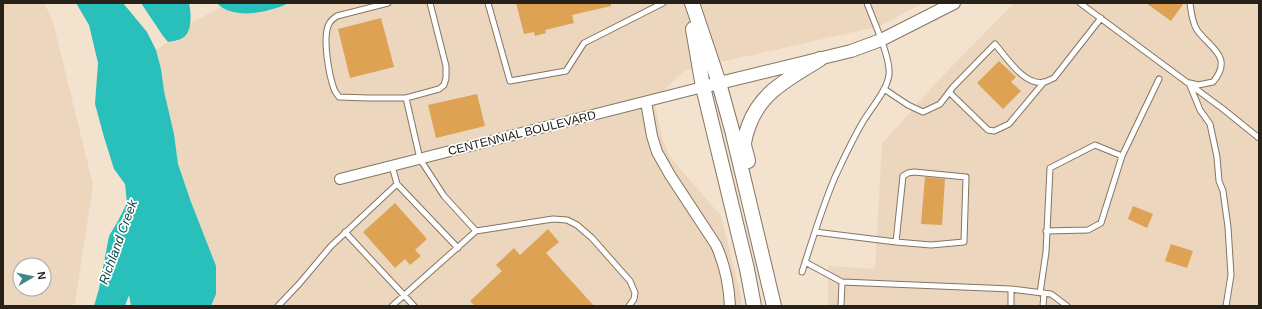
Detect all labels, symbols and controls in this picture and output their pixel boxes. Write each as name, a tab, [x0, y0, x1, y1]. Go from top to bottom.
street label: CENTENNIAL BOULEVARD	[447, 108, 598, 158]
water label: Richland Creek	[96, 196, 141, 286]
north arrow	[12, 257, 52, 297]
text: N	[35, 271, 48, 280]

